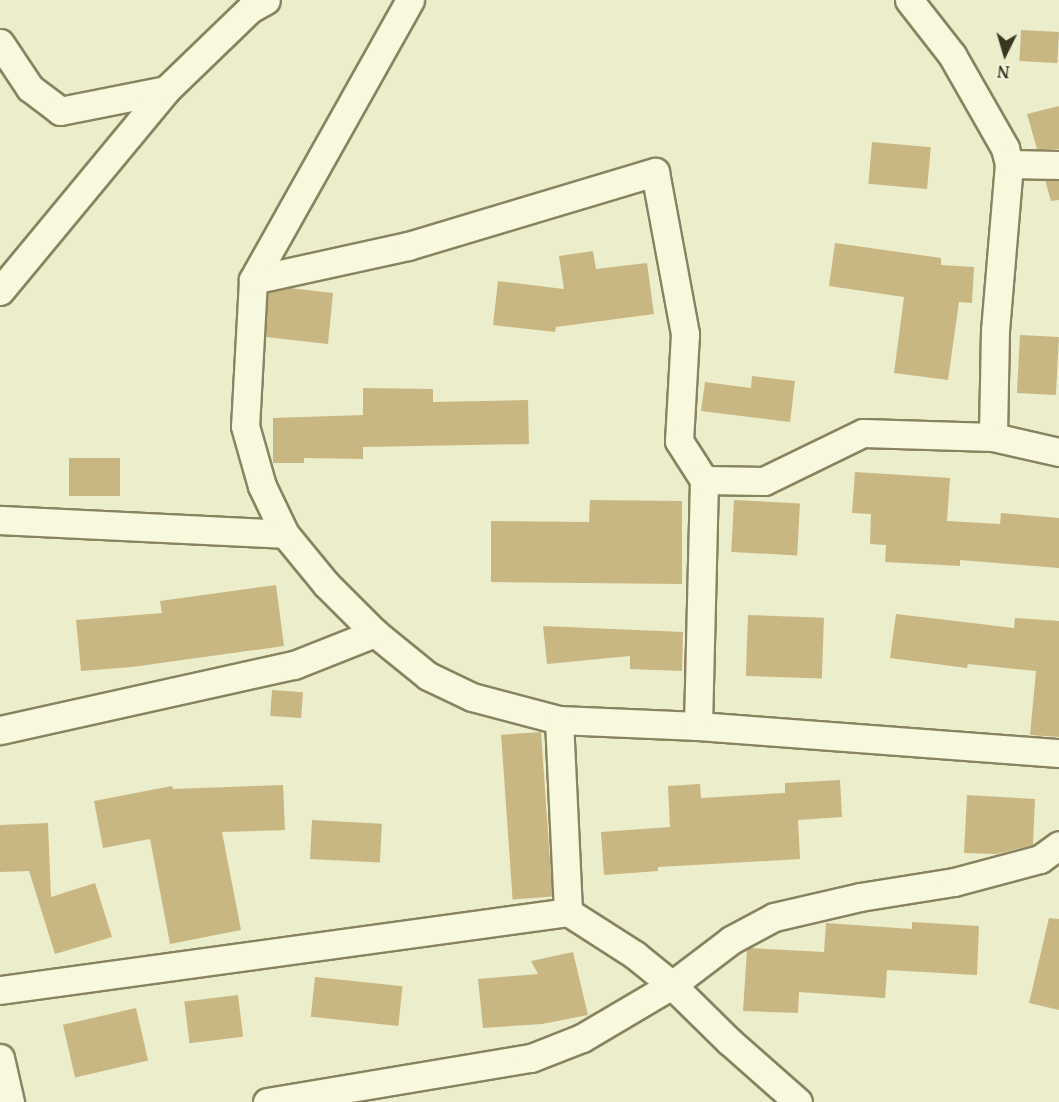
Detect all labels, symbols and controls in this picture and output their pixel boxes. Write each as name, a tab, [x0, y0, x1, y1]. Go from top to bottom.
north arrow	[975, 24, 1035, 84]
text: N	[996, 60, 1011, 83]

